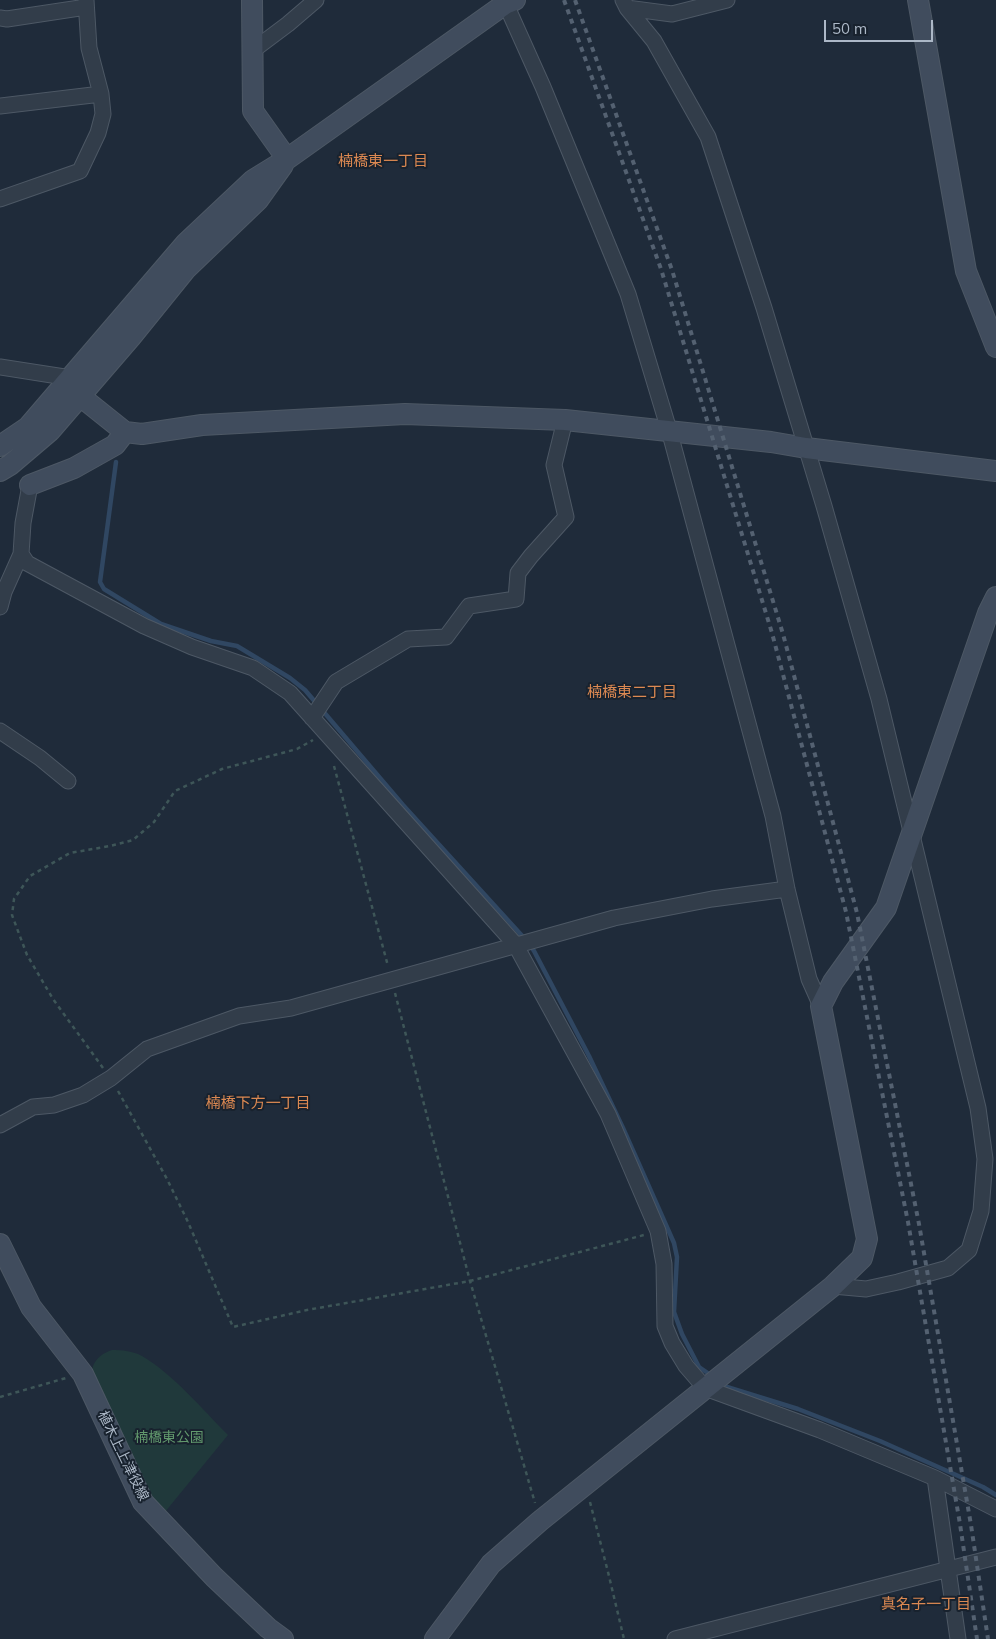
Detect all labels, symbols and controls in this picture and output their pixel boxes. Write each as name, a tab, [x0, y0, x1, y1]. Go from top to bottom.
scale bar	[826, 10, 935, 42]
text: 50 m	[832, 19, 867, 38]
district label: 楠橋東一丁目	[338, 152, 428, 170]
district label: 楠橋東二丁目	[587, 683, 677, 701]
district label: 楠橋下方一丁目	[206, 1094, 310, 1112]
street label: 植木上上津役線	[94, 1408, 152, 1504]
park label: 楠橋東公園	[134, 1430, 204, 1446]
district label: 真名子一丁目	[881, 1595, 971, 1613]

